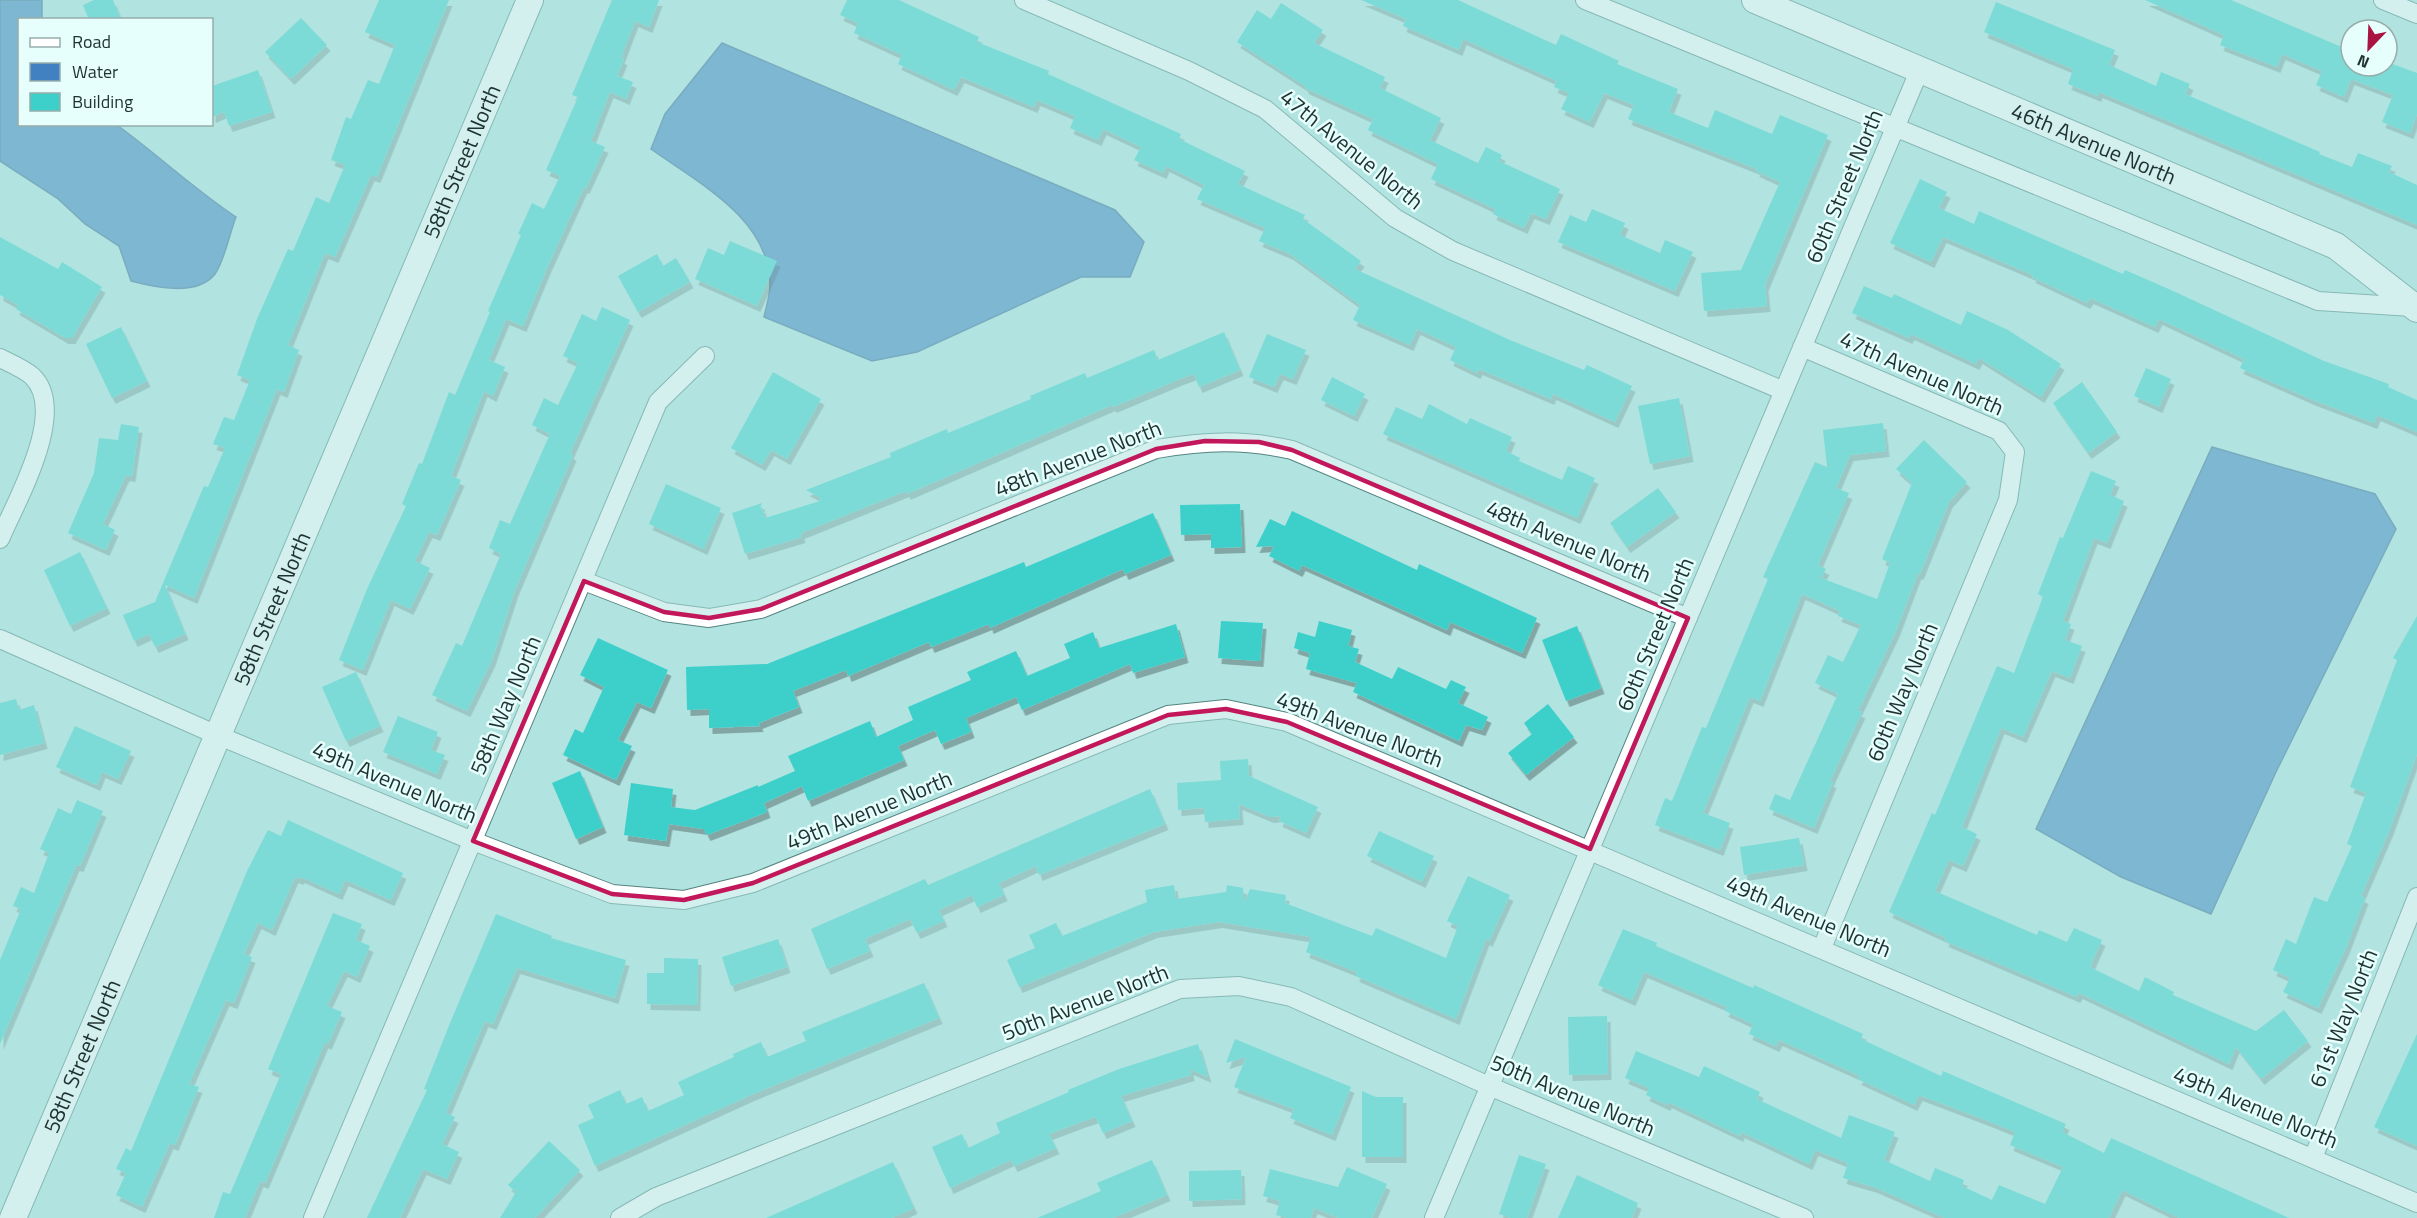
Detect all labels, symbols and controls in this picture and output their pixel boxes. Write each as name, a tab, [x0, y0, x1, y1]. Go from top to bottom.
legend	[18, 18, 213, 126]
north arrow	[2339, 18, 2399, 78]
text: Road	[72, 28, 111, 55]
text: N	[2353, 49, 2373, 75]
text: Water	[72, 58, 118, 85]
street label: 58th Street North	[414, 79, 509, 244]
street label: 47th Avenue North	[1273, 80, 1431, 218]
text: Building	[72, 88, 133, 115]
street label: 46th Avenue North	[2006, 93, 2182, 194]
street label: 60th Street North	[1796, 104, 1892, 268]
street label: 47th Avenue North	[1835, 322, 2009, 424]
street label: 48th Avenue North	[990, 411, 1166, 505]
street label: 48th Avenue North	[1481, 491, 1657, 591]
street label: 58th Street North	[224, 526, 319, 691]
street label: 60th Street North	[1607, 552, 1703, 716]
street label: 60th Way North	[1857, 617, 1947, 767]
street label: 58th Way North	[460, 630, 550, 780]
street label: 49th Avenue North	[1272, 682, 1448, 776]
street label: 49th Avenue North	[307, 732, 483, 832]
street label: 49th Avenue North	[781, 761, 957, 859]
street label: 49th Avenue North	[1721, 866, 1897, 966]
street label: 61st Way North	[2300, 944, 2386, 1092]
street label: 50th Avenue North	[997, 955, 1173, 1049]
street label: 58th Street North	[34, 974, 130, 1138]
street label: 50th Avenue North	[1485, 1045, 1661, 1145]
street label: 49th Avenue North	[2168, 1057, 2344, 1157]

